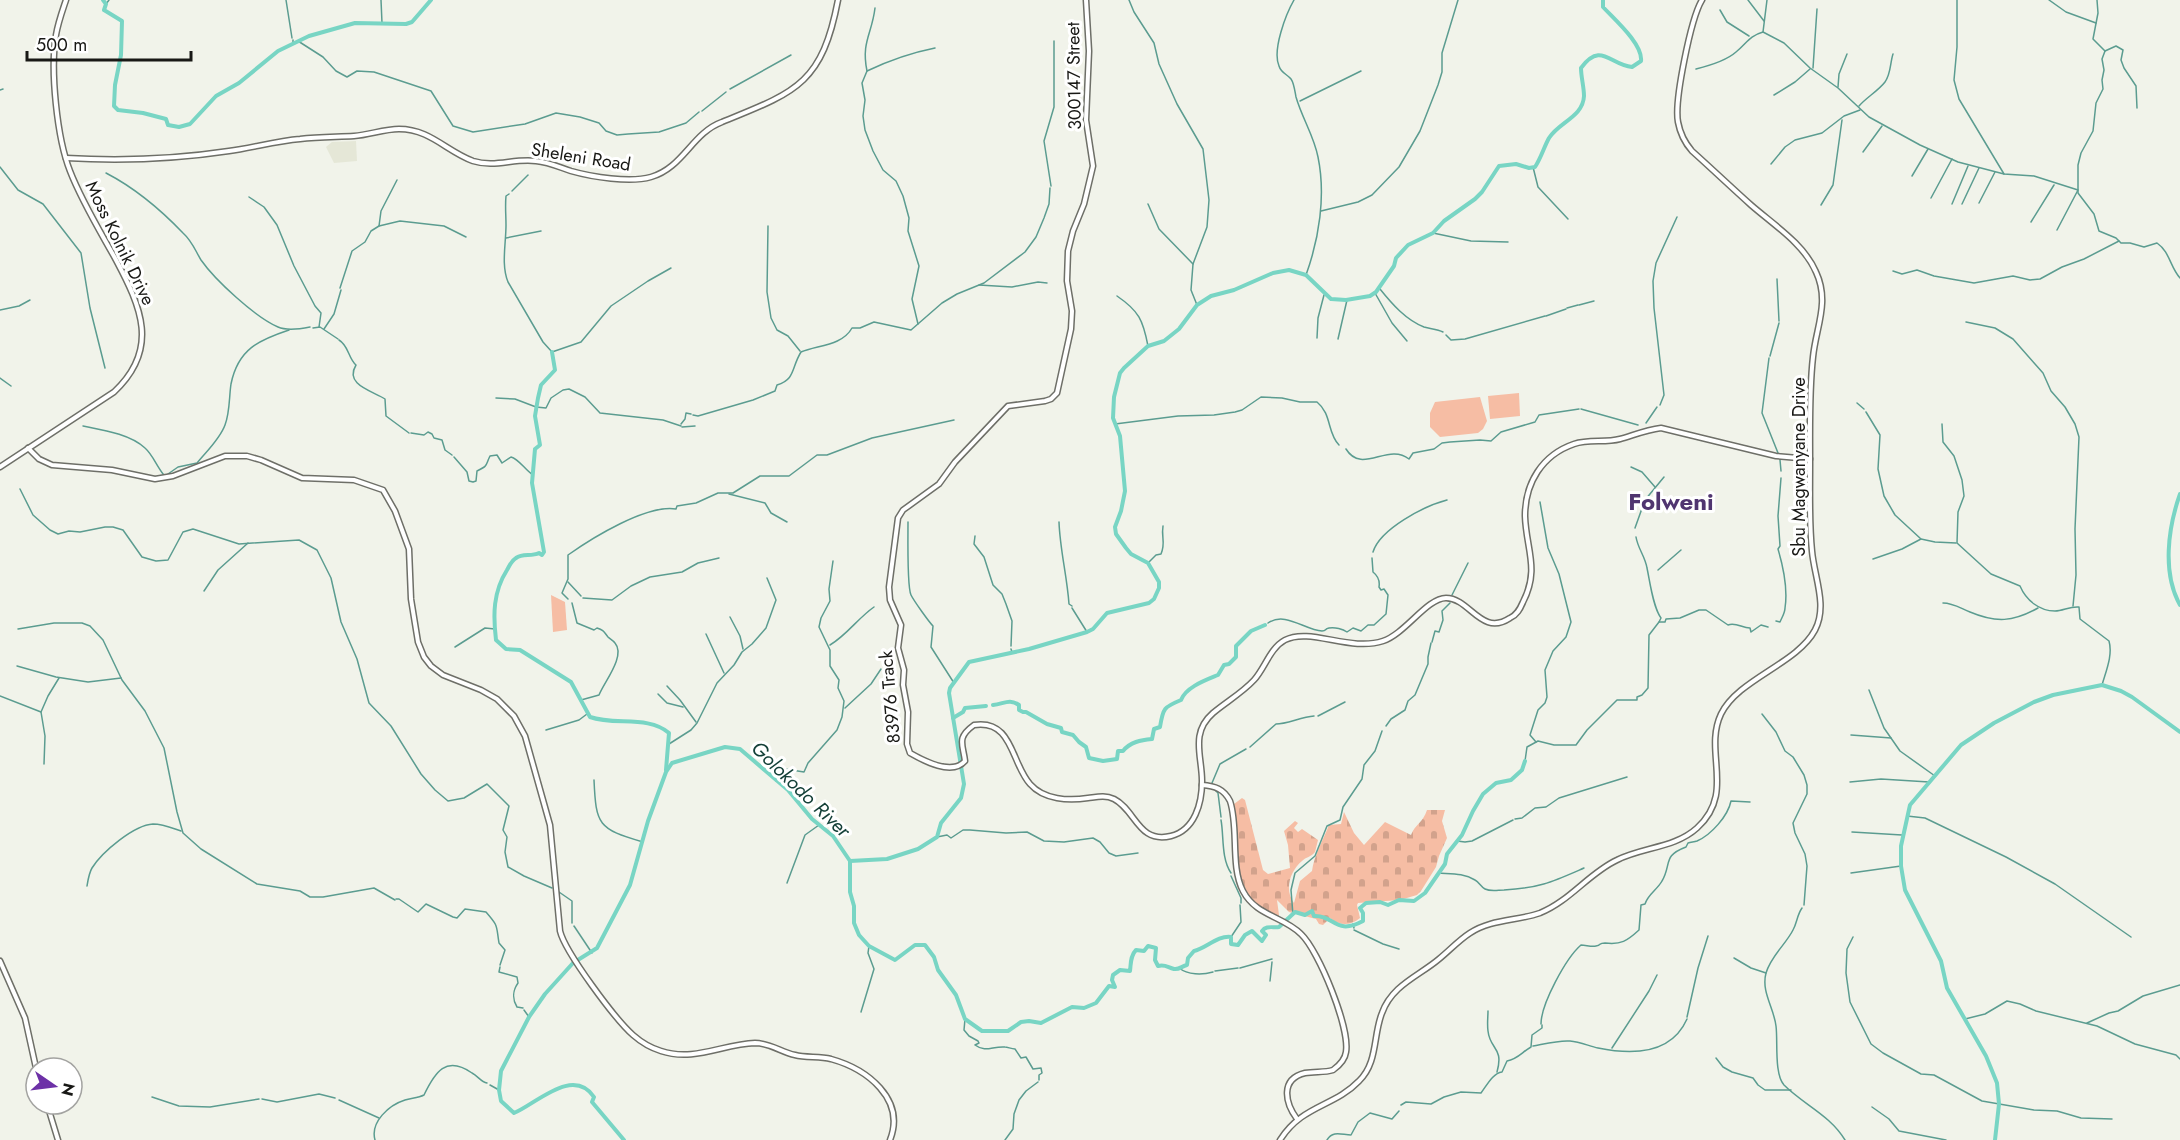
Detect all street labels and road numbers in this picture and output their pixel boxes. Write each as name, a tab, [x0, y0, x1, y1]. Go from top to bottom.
street label: 300147 Street	[1060, 21, 1088, 130]
street label: Sheleni Road	[529, 136, 633, 178]
street label: Moss Kolnik Drive	[79, 176, 161, 310]
street label: Sbu Magwanyane Drive	[1786, 377, 1812, 557]
street label: 83976 Track	[873, 649, 907, 744]

